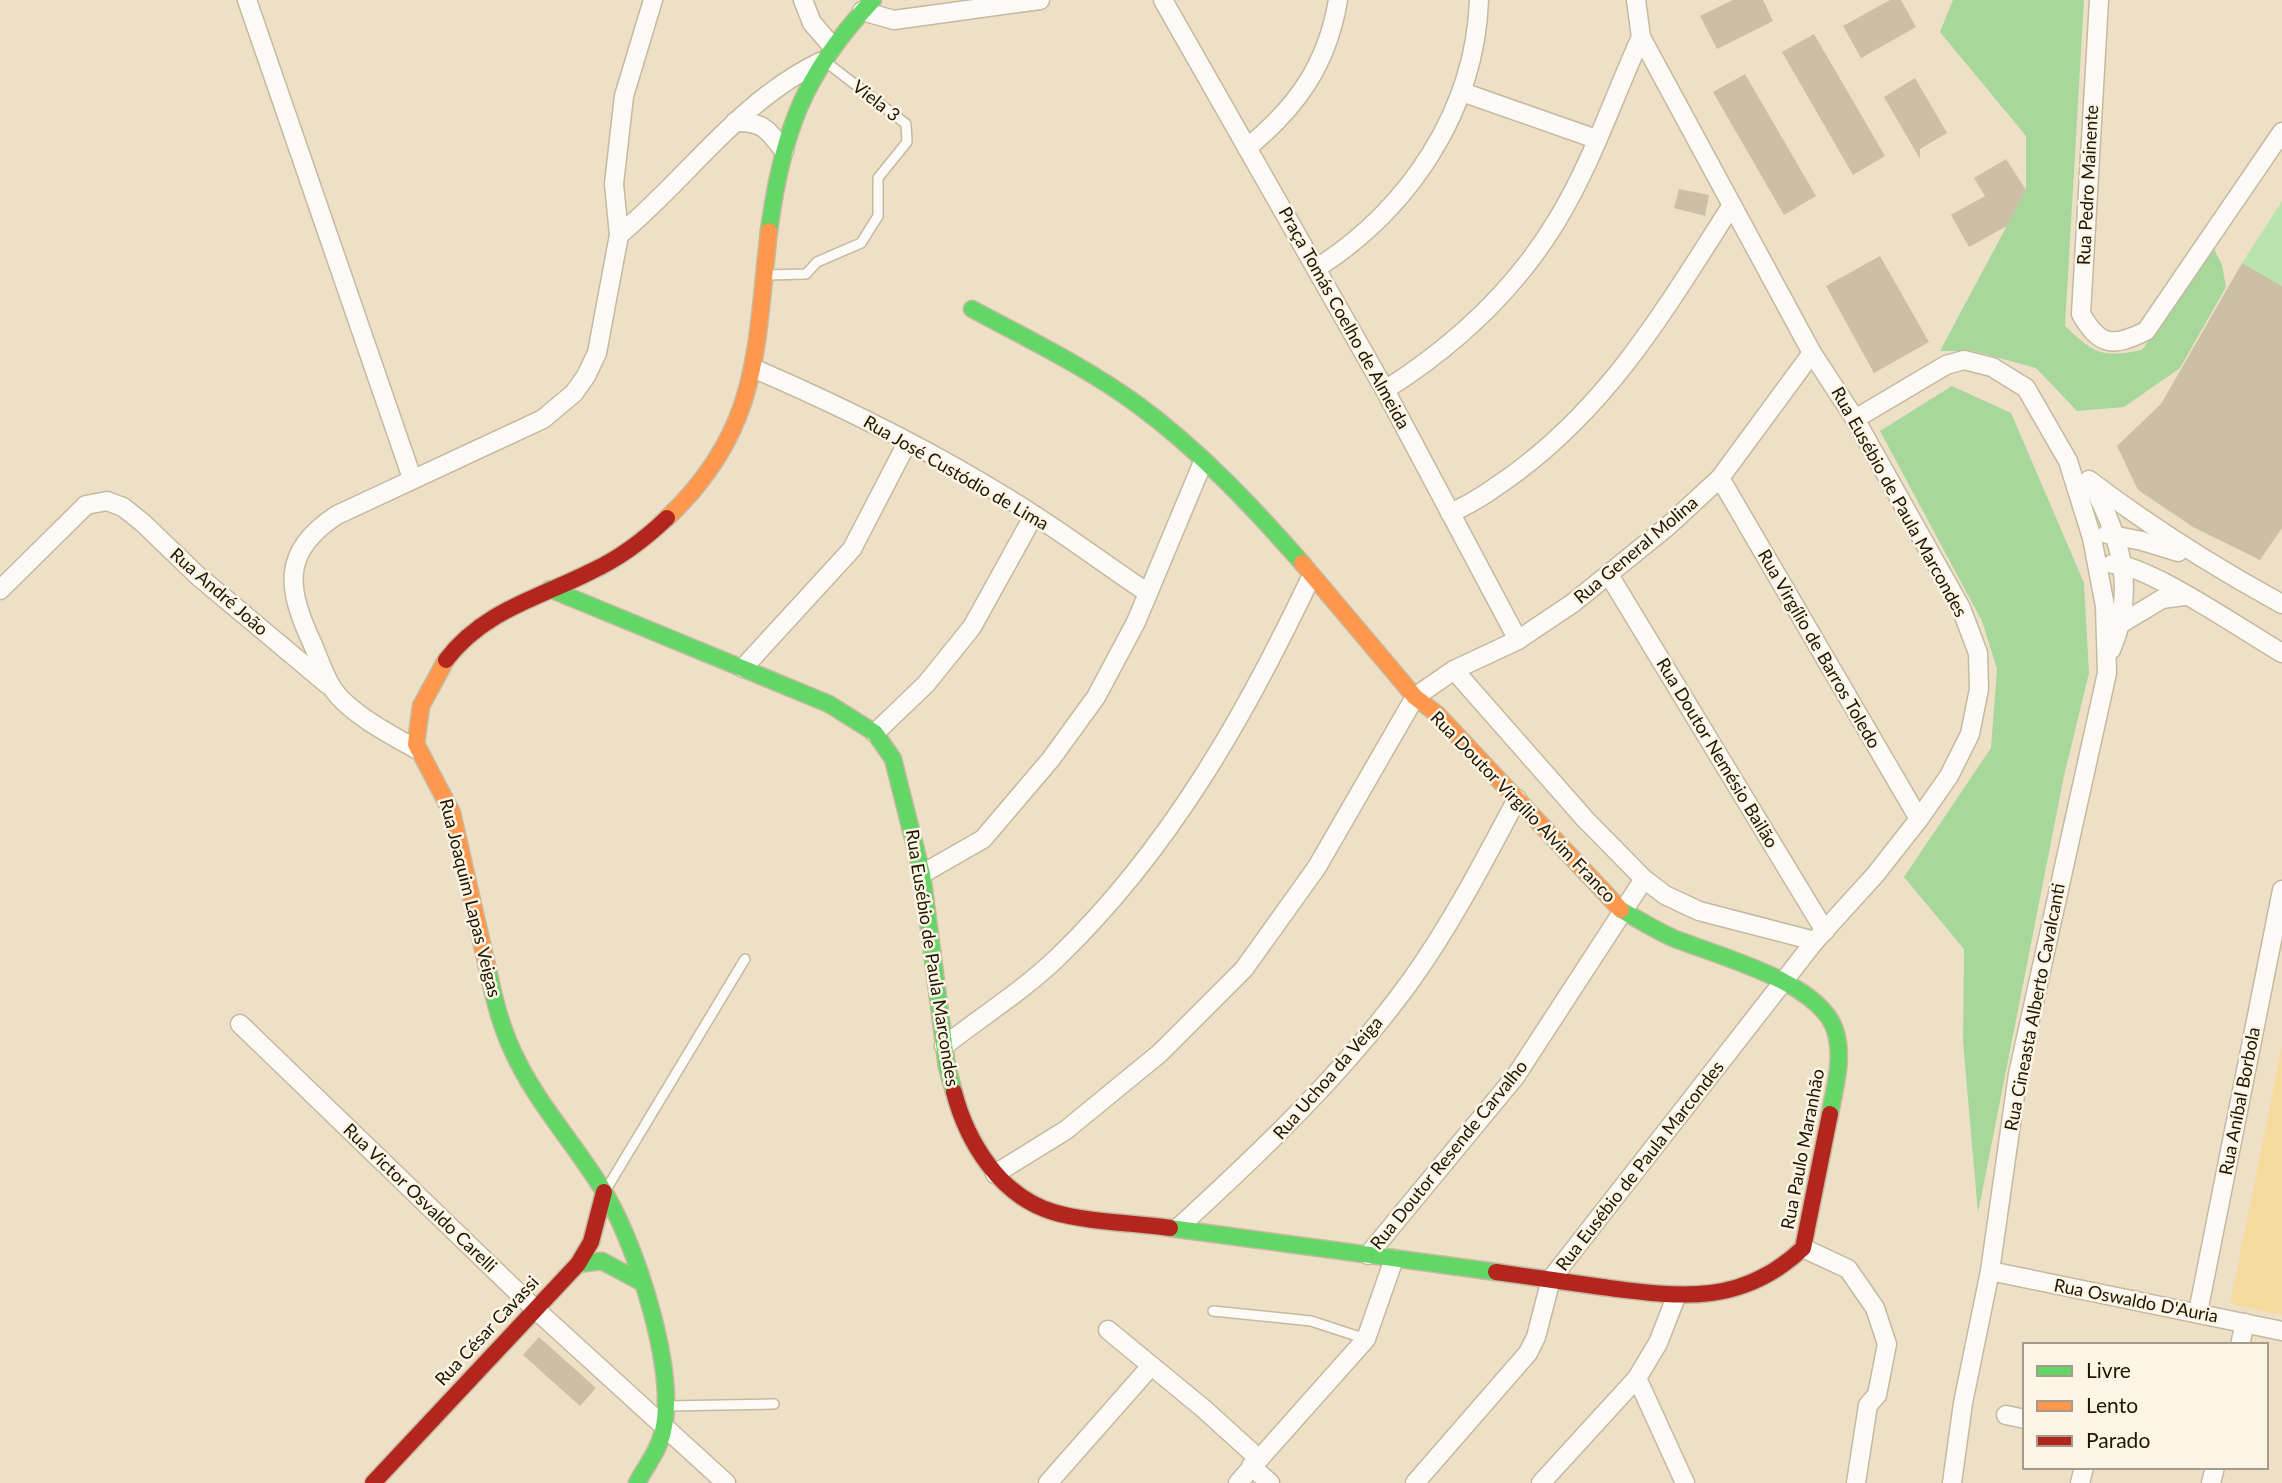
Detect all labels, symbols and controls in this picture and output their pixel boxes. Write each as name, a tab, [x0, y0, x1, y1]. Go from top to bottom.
street label: Viela 3	[848, 75, 905, 126]
street label: Rua Pedro Mainente	[2072, 104, 2102, 266]
street label: Praça Tomás Coelho de Almeida	[1274, 203, 1415, 432]
street label: Rua Eusébio de Paula Marcondes	[1827, 382, 1973, 621]
street label: Rua José Custódio de Lima	[860, 410, 1053, 534]
street label: Rua General Molina	[1569, 491, 1702, 607]
street label: Rua André João	[166, 543, 273, 640]
street label: Rua Virgílio de Barros Toledo	[1754, 545, 1886, 752]
street label: Rua Doutor Nemésio Bailão	[1652, 653, 1783, 852]
street label: Rua Doutor Virgílio Alvim Franco	[1426, 706, 1621, 907]
street label: Rua Joaquim Lapas Veigas	[436, 796, 506, 1000]
street label: Rua Eusébio de Paula Marcondes	[902, 828, 964, 1088]
street label: Rua Cineasta Alberto Cavalcanti	[1999, 881, 2069, 1133]
street label: Rua Uchoa da Veiga	[1268, 1011, 1387, 1143]
street label: Rua Aníbal Borbola	[2214, 1025, 2264, 1177]
street label: Rua Doutor Resende Carvalho	[1365, 1055, 1532, 1254]
street label: Rua Eusébio de Paula Marcondes	[1550, 1056, 1728, 1275]
street label: Rua Paulo Maranhão	[1776, 1067, 1828, 1231]
street label: Rua Victor Osvaldo Carelli	[339, 1118, 502, 1276]
street label: Rua César Cavassi	[430, 1271, 543, 1390]
street label: Rua Oswaldo D'Auria	[2052, 1273, 2220, 1327]
legend	[2023, 1343, 2268, 1469]
text: Livre	[2086, 1357, 2131, 1382]
text: Lento	[2086, 1392, 2138, 1417]
text: Parado	[2086, 1427, 2150, 1452]

